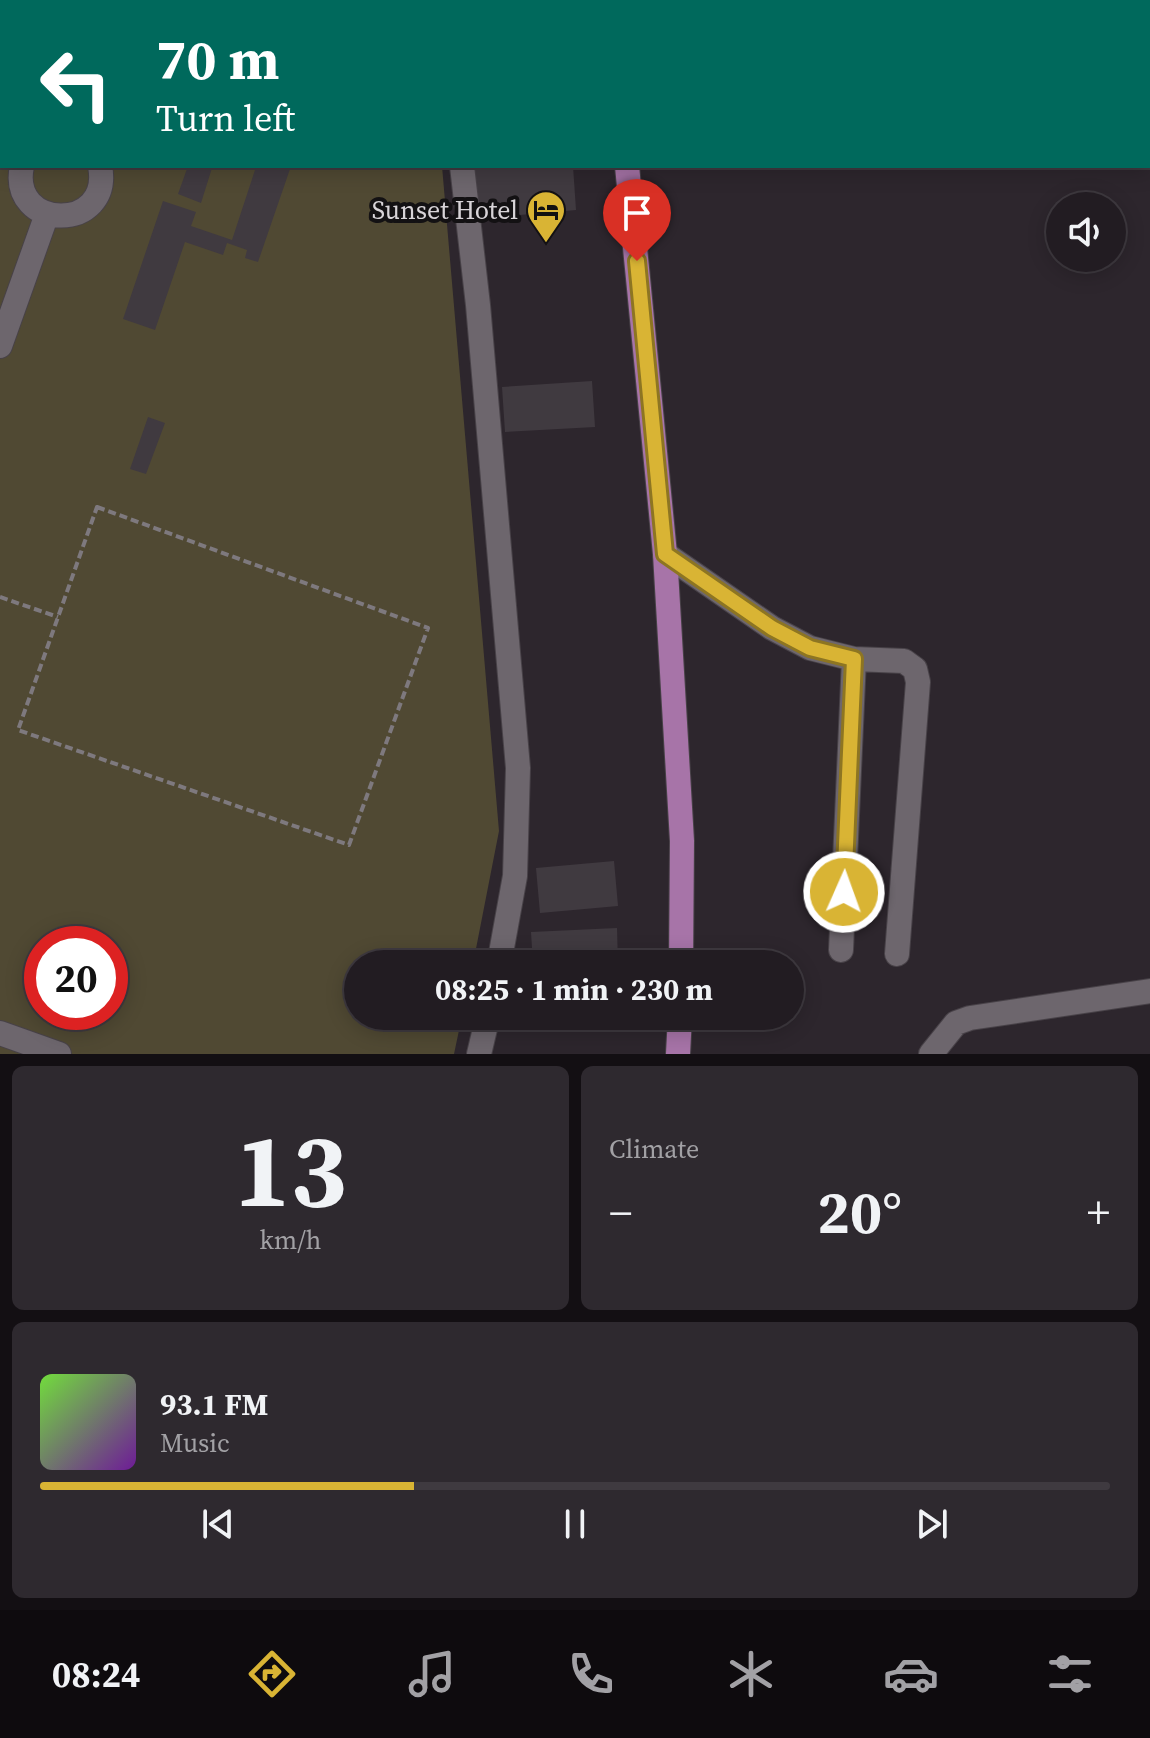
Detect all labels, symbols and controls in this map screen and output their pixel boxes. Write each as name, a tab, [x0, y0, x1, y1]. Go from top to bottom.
text: 70 m	[156, 21, 279, 98]
icon: left	[24, 32, 128, 136]
text: Turn left	[156, 94, 295, 143]
pin	[603, 179, 671, 261]
hotel icon: Sunset Hotel	[525, 189, 567, 244]
icon: arrive	[615, 191, 659, 235]
place label: Sunset Hotel	[372, 192, 518, 228]
map controls	[1046, 192, 1126, 272]
button: sound	[1046, 192, 1126, 272]
position arrow	[802, 850, 886, 934]
speed limit sign: 20	[24, 926, 128, 1030]
text: 08:25 · 1 min · 230 m	[435, 969, 713, 1010]
text: 13	[234, 1098, 347, 1241]
text: Climate	[609, 1131, 699, 1167]
text: 20°	[817, 1171, 902, 1253]
text: −	[609, 1182, 632, 1243]
text: +	[1087, 1182, 1110, 1243]
text: km/h	[260, 1222, 321, 1258]
text: 93.1 FM	[160, 1384, 268, 1425]
text: Music	[160, 1425, 230, 1461]
icon: previous	[196, 1502, 240, 1546]
icon: pause	[553, 1502, 597, 1546]
icon: next	[910, 1502, 954, 1546]
icon: directions	[244, 1646, 300, 1702]
icon: music	[404, 1646, 460, 1702]
icon: phone	[563, 1646, 619, 1702]
icon: climate	[723, 1646, 779, 1702]
icon: car	[883, 1646, 939, 1702]
icon: filters	[1042, 1646, 1098, 1702]
text: 08:24	[52, 1650, 141, 1699]

